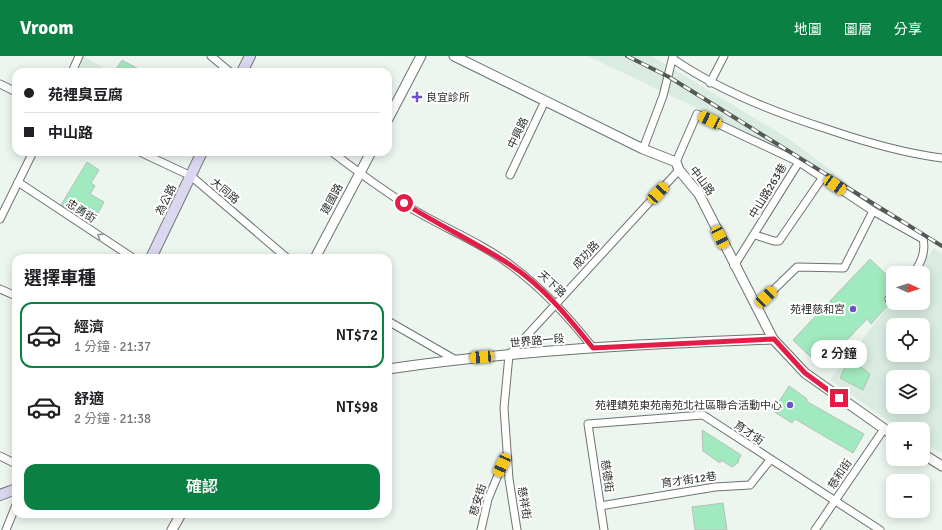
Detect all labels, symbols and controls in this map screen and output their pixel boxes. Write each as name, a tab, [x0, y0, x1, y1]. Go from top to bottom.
text: Vroom	[20, 16, 74, 40]
text: 地圖	[794, 21, 822, 38]
text: 圖層	[844, 21, 872, 38]
text: 分享	[894, 21, 922, 38]
text: 苑裡臭豆腐	[48, 86, 123, 104]
marker: 良宜診所	[411, 91, 423, 103]
place label: 良宜診所	[426, 91, 470, 104]
car	[697, 109, 723, 131]
street label: 中興路	[505, 115, 531, 151]
text: 中山路	[48, 124, 93, 142]
street label: 中山路263巷	[747, 161, 789, 221]
street label: 中山路	[687, 164, 717, 198]
car	[822, 173, 848, 197]
street label: 大同路	[208, 175, 242, 207]
car	[645, 180, 671, 206]
street label: 建國路	[319, 181, 345, 217]
street label: 為公路	[153, 182, 179, 218]
route start	[395, 194, 413, 212]
street label: 忠勇街	[64, 197, 98, 225]
car	[709, 224, 731, 250]
one-way arrow	[97, 234, 104, 241]
street label: 成功路	[570, 238, 602, 272]
north arrow	[886, 266, 930, 310]
map controls	[886, 266, 930, 518]
text: 選擇車種	[24, 267, 96, 289]
street label: 天下路	[535, 268, 569, 300]
car	[753, 284, 779, 310]
place label: 苑裡慈和宮	[790, 303, 845, 316]
marker: 苑裡慈和宮	[848, 304, 858, 314]
icon: car	[26, 317, 62, 353]
text: 經濟	[74, 318, 104, 336]
button: locate	[886, 318, 930, 362]
text: NT$72	[336, 326, 378, 344]
street label: 世界路一段	[509, 332, 565, 350]
text: 1 分鐘 · 21:37	[74, 339, 151, 355]
callout: 2 分鐘	[811, 340, 867, 368]
text: 2 分鐘	[821, 346, 857, 362]
car	[470, 350, 494, 364]
button: layers	[886, 370, 930, 414]
icon: car	[26, 389, 62, 425]
route end	[830, 389, 848, 407]
text: 舒適	[74, 390, 104, 408]
text: NT$98	[336, 398, 378, 416]
place label: 苑裡鎮苑東苑南苑北社區聯合活動中心	[595, 399, 782, 412]
marker: 苑裡鎮苑東苑南苑北社區聯合活動中心	[785, 400, 795, 410]
text: 2 分鐘 · 21:38	[74, 411, 151, 427]
street label: 育才街	[732, 418, 766, 448]
button: +	[886, 422, 930, 466]
car	[492, 452, 512, 478]
street label: 慈和街	[825, 457, 855, 491]
street label: 慈德街	[598, 459, 616, 493]
button: 確認	[24, 464, 380, 510]
street label: 育才街12巷	[660, 470, 718, 490]
button: −	[886, 474, 930, 518]
street label: 慈安街	[467, 482, 489, 518]
street label: 慈祥街	[515, 486, 533, 520]

